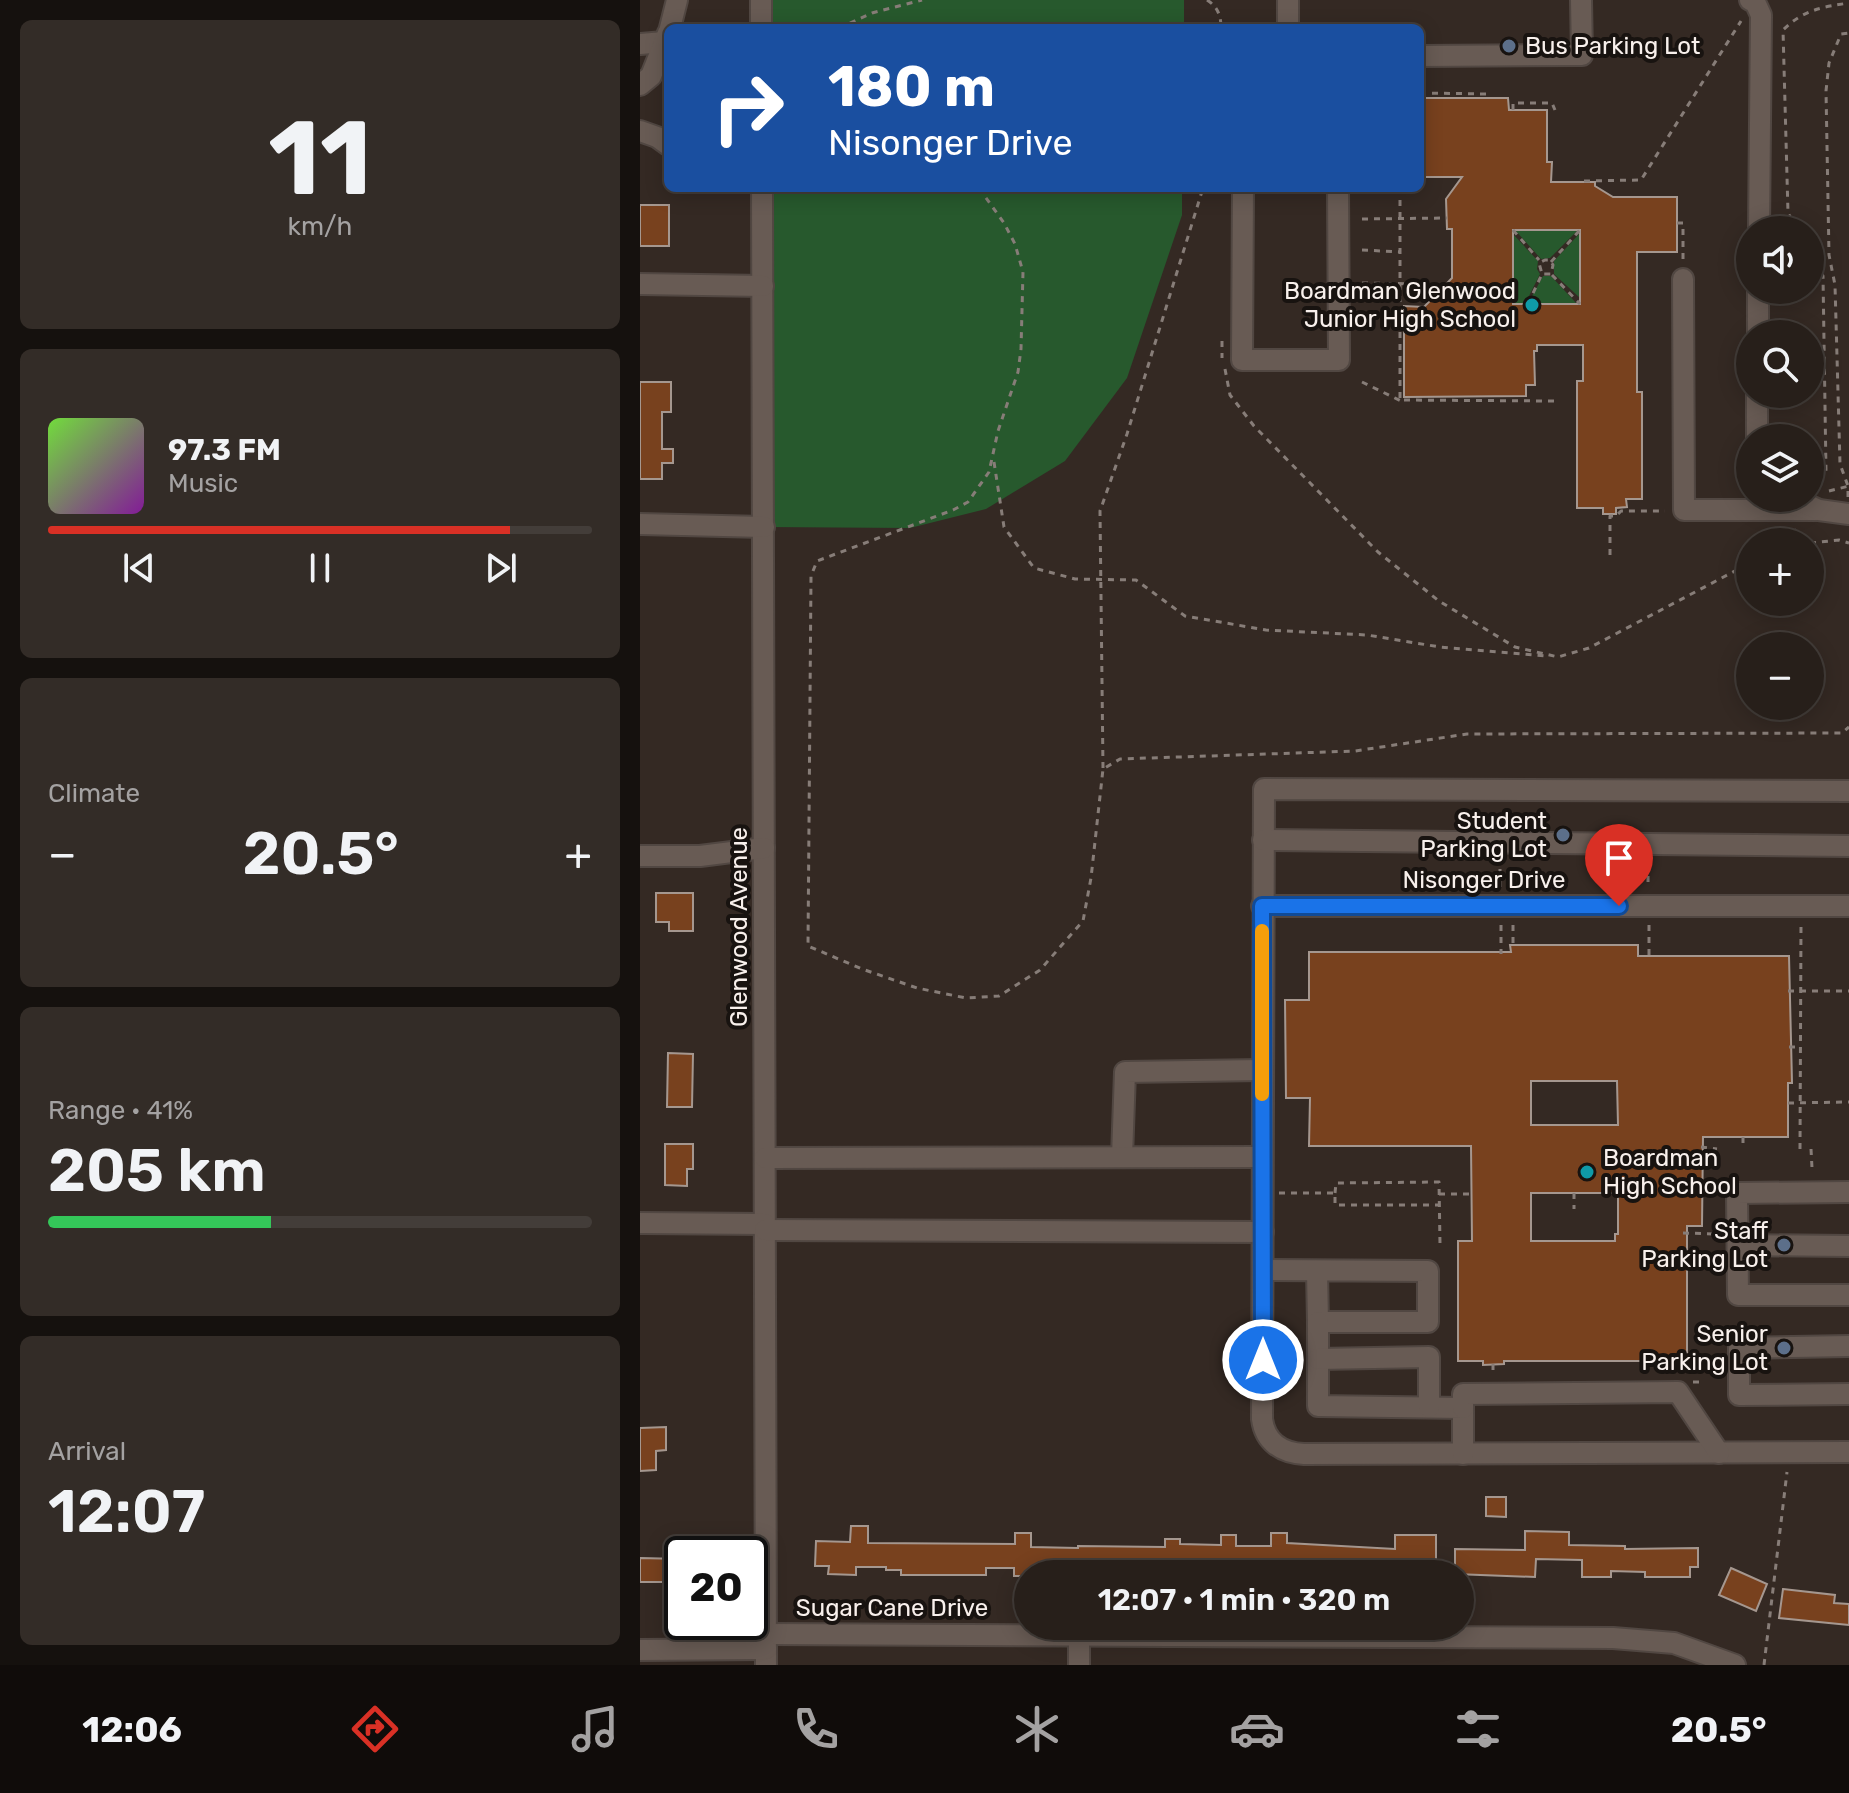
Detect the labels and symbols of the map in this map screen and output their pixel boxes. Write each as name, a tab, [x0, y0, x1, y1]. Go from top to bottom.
place label: Bus Parking Lot	[1525, 32, 1700, 60]
marker: Bus Parking Lot	[1500, 37, 1518, 55]
place label: Boardman Glenwood Junior High School	[1284, 277, 1516, 333]
marker: Boardman Glenwood Junior High School	[1523, 296, 1541, 314]
place label: Student Parking Lot	[1420, 807, 1547, 863]
pin	[1585, 824, 1653, 906]
marker: Student Parking Lot	[1554, 826, 1572, 844]
street label: Glenwood Avenue	[725, 827, 753, 1027]
street label: Nisonger Drive	[1402, 866, 1566, 894]
place label: Boardman High School	[1603, 1144, 1737, 1200]
marker: Boardman High School	[1578, 1163, 1596, 1181]
place label: Staff Parking Lot	[1641, 1217, 1768, 1273]
marker: Staff Parking Lot	[1775, 1236, 1793, 1254]
position arrow	[1221, 1318, 1305, 1402]
place label: Senior Parking Lot	[1641, 1320, 1768, 1376]
marker: Senior Parking Lot	[1775, 1339, 1793, 1357]
speed limit sign: 20	[664, 1536, 768, 1640]
street label: Sugar Cane Drive	[796, 1594, 988, 1622]

